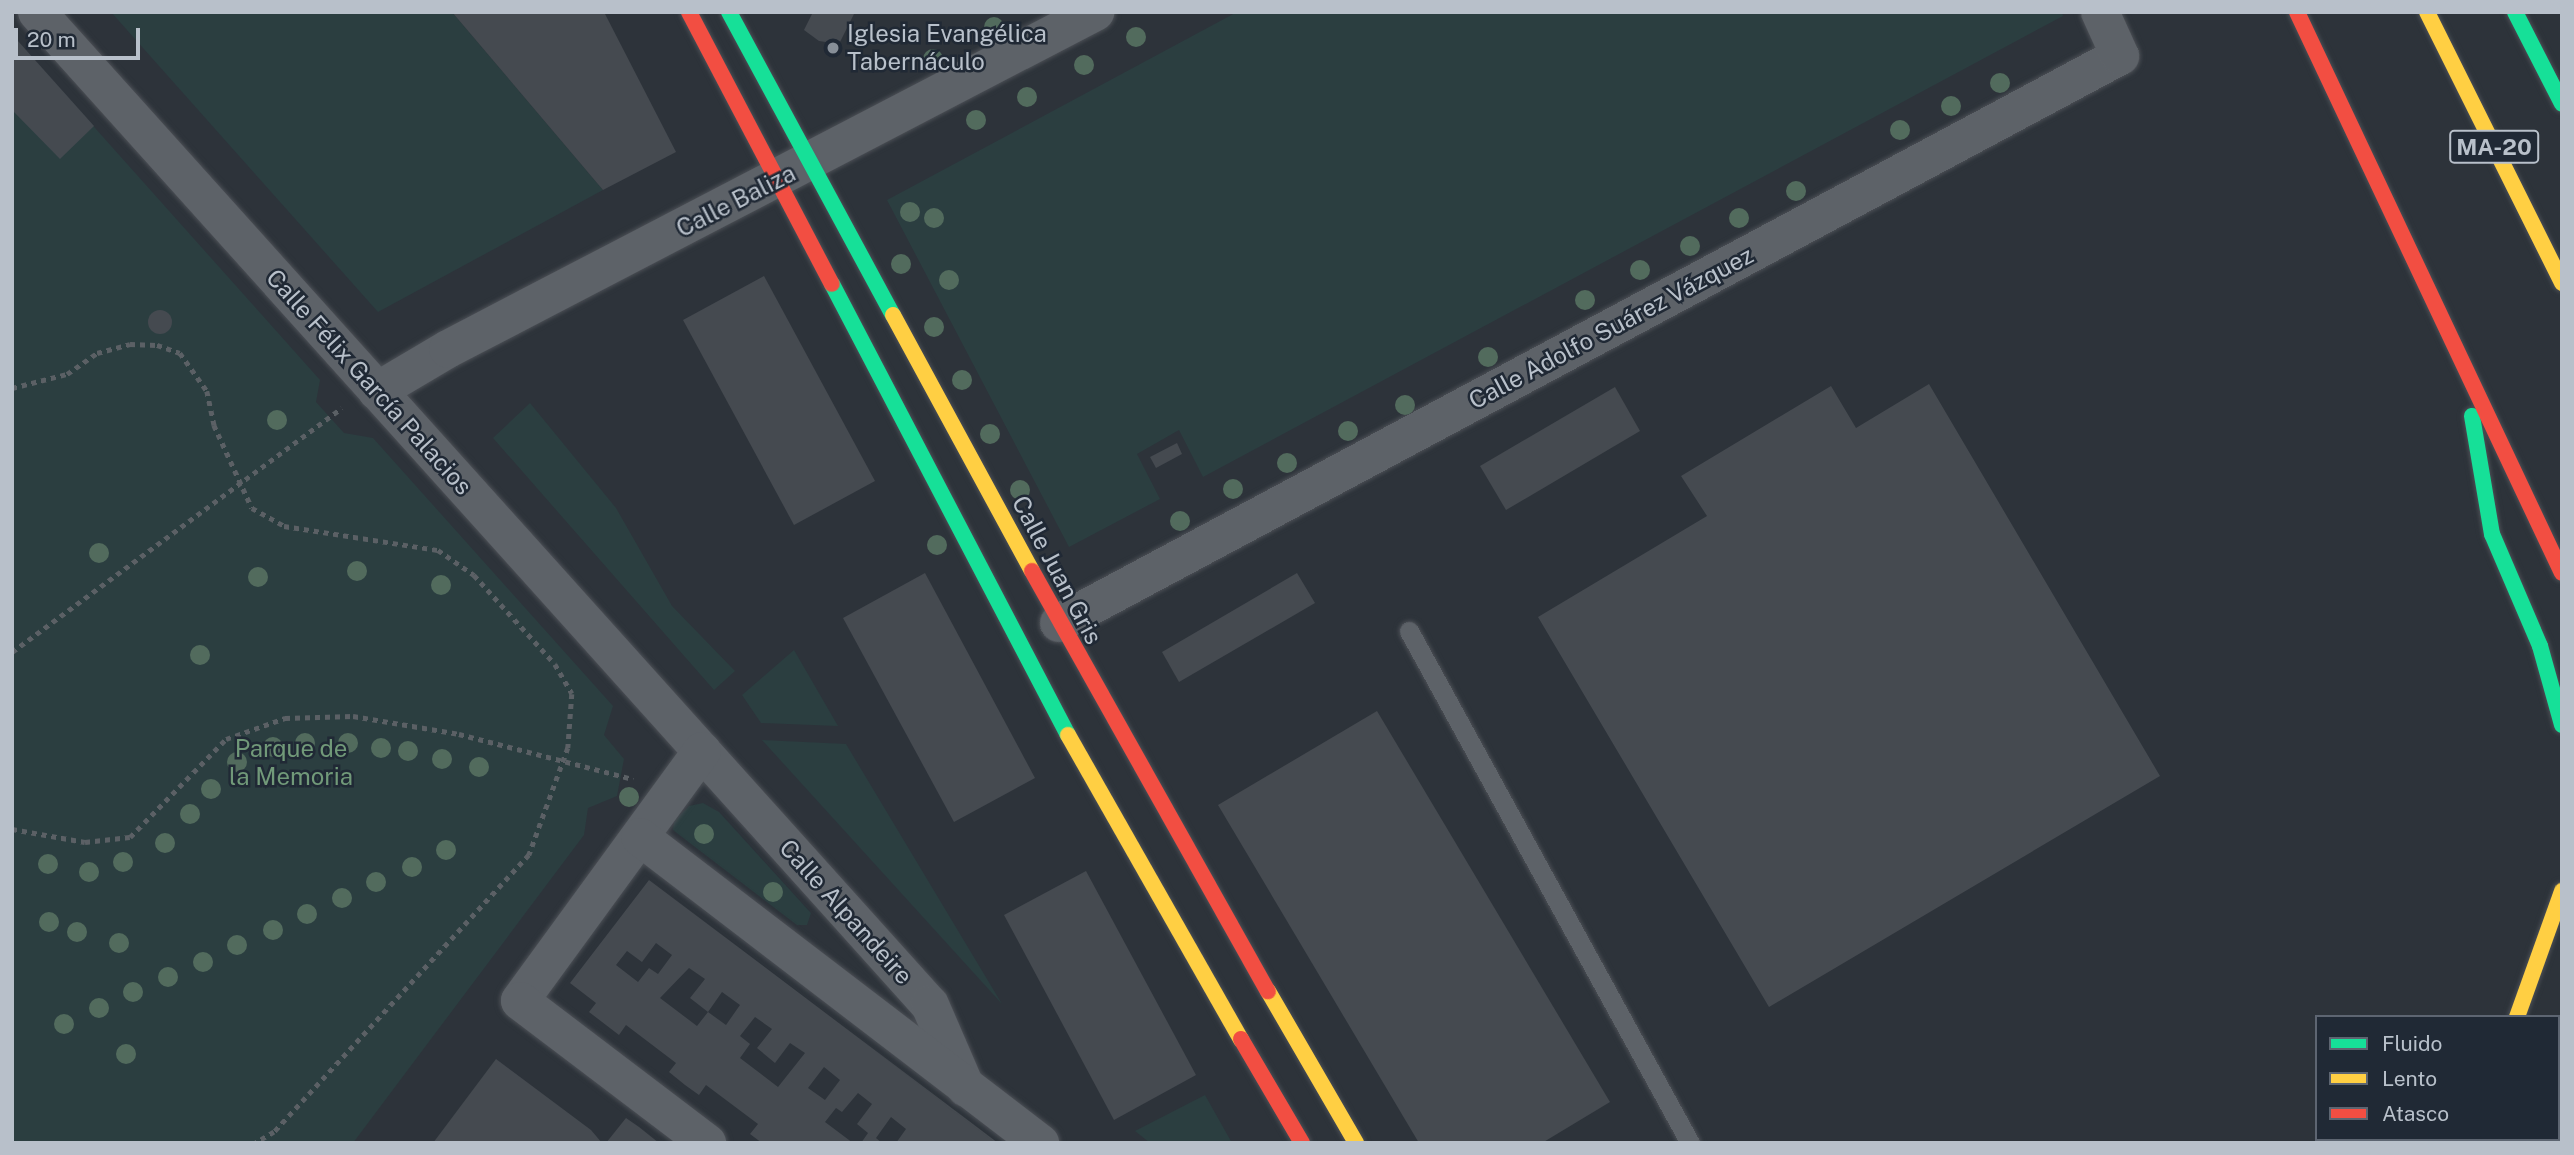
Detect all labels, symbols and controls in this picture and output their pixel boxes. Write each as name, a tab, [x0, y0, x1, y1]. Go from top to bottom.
scale bar	[18, 14, 144, 58]
place label: Iglesia Evangélica Tabernáculo	[847, 20, 1047, 76]
text: 20 m	[27, 27, 76, 52]
marker: Iglesia Evangélica Tabernáculo	[825, 40, 841, 56]
road number: MA-20	[2448, 128, 2540, 166]
street label: Calle Baliza	[672, 159, 800, 243]
street label: Calle Adolfo Suárez Vázquez	[1464, 240, 1758, 416]
street label: Calle Félix García Palacios	[260, 263, 478, 501]
street label: Calle Juan Gris	[1006, 491, 1108, 649]
park label: Parque de la Memoria	[229, 735, 353, 791]
street label: Calle Alpandeire	[773, 834, 919, 990]
legend	[2315, 1015, 2560, 1141]
text: Fluido	[2382, 1031, 2442, 1056]
text: Lento	[2382, 1066, 2437, 1091]
text: Atasco	[2382, 1101, 2449, 1126]

